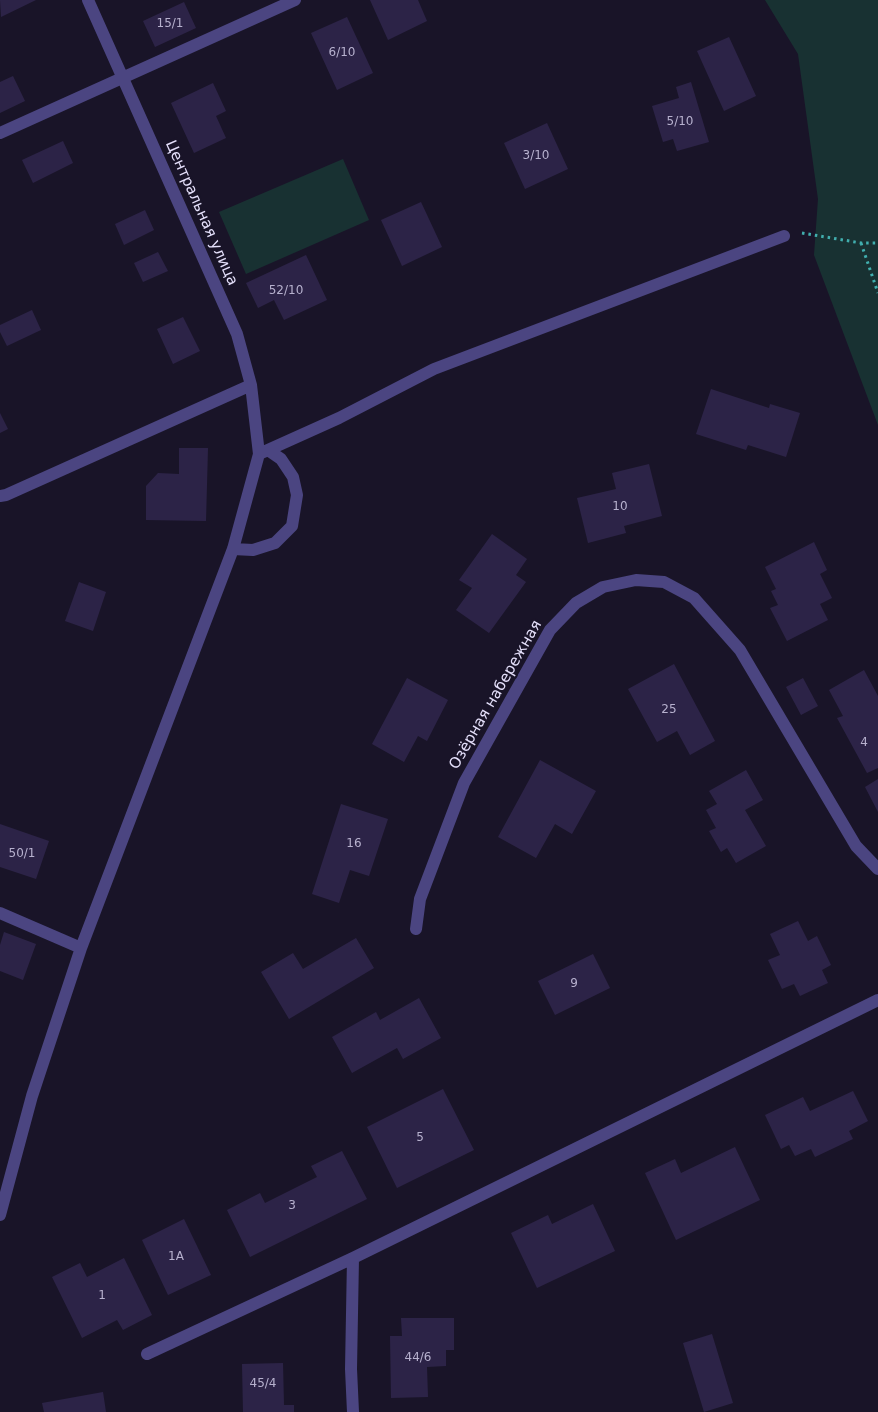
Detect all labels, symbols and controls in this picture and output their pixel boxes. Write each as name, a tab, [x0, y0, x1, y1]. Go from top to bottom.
house number: 15/1	[157, 17, 183, 31]
house number: 6/10	[329, 46, 355, 60]
house number: 5/10	[667, 115, 693, 129]
street label: Центральная улица	[161, 138, 241, 288]
house number: 3/10	[523, 149, 549, 163]
house number: 52/10	[269, 284, 303, 298]
house number: 10	[612, 500, 628, 514]
street label: Озёрная набережная	[446, 617, 546, 773]
house number: 25	[661, 703, 677, 717]
house number: 4	[860, 736, 868, 750]
house number: 16	[346, 837, 362, 851]
house number: 50/1	[9, 847, 35, 861]
house number: 9	[570, 977, 578, 991]
house number: 5	[416, 1131, 424, 1145]
house number: 3	[288, 1199, 296, 1213]
house number: 1А	[168, 1250, 184, 1264]
house number: 1	[98, 1289, 106, 1303]
house number: 44/6	[405, 1351, 431, 1365]
house number: 45/4	[250, 1377, 276, 1391]

